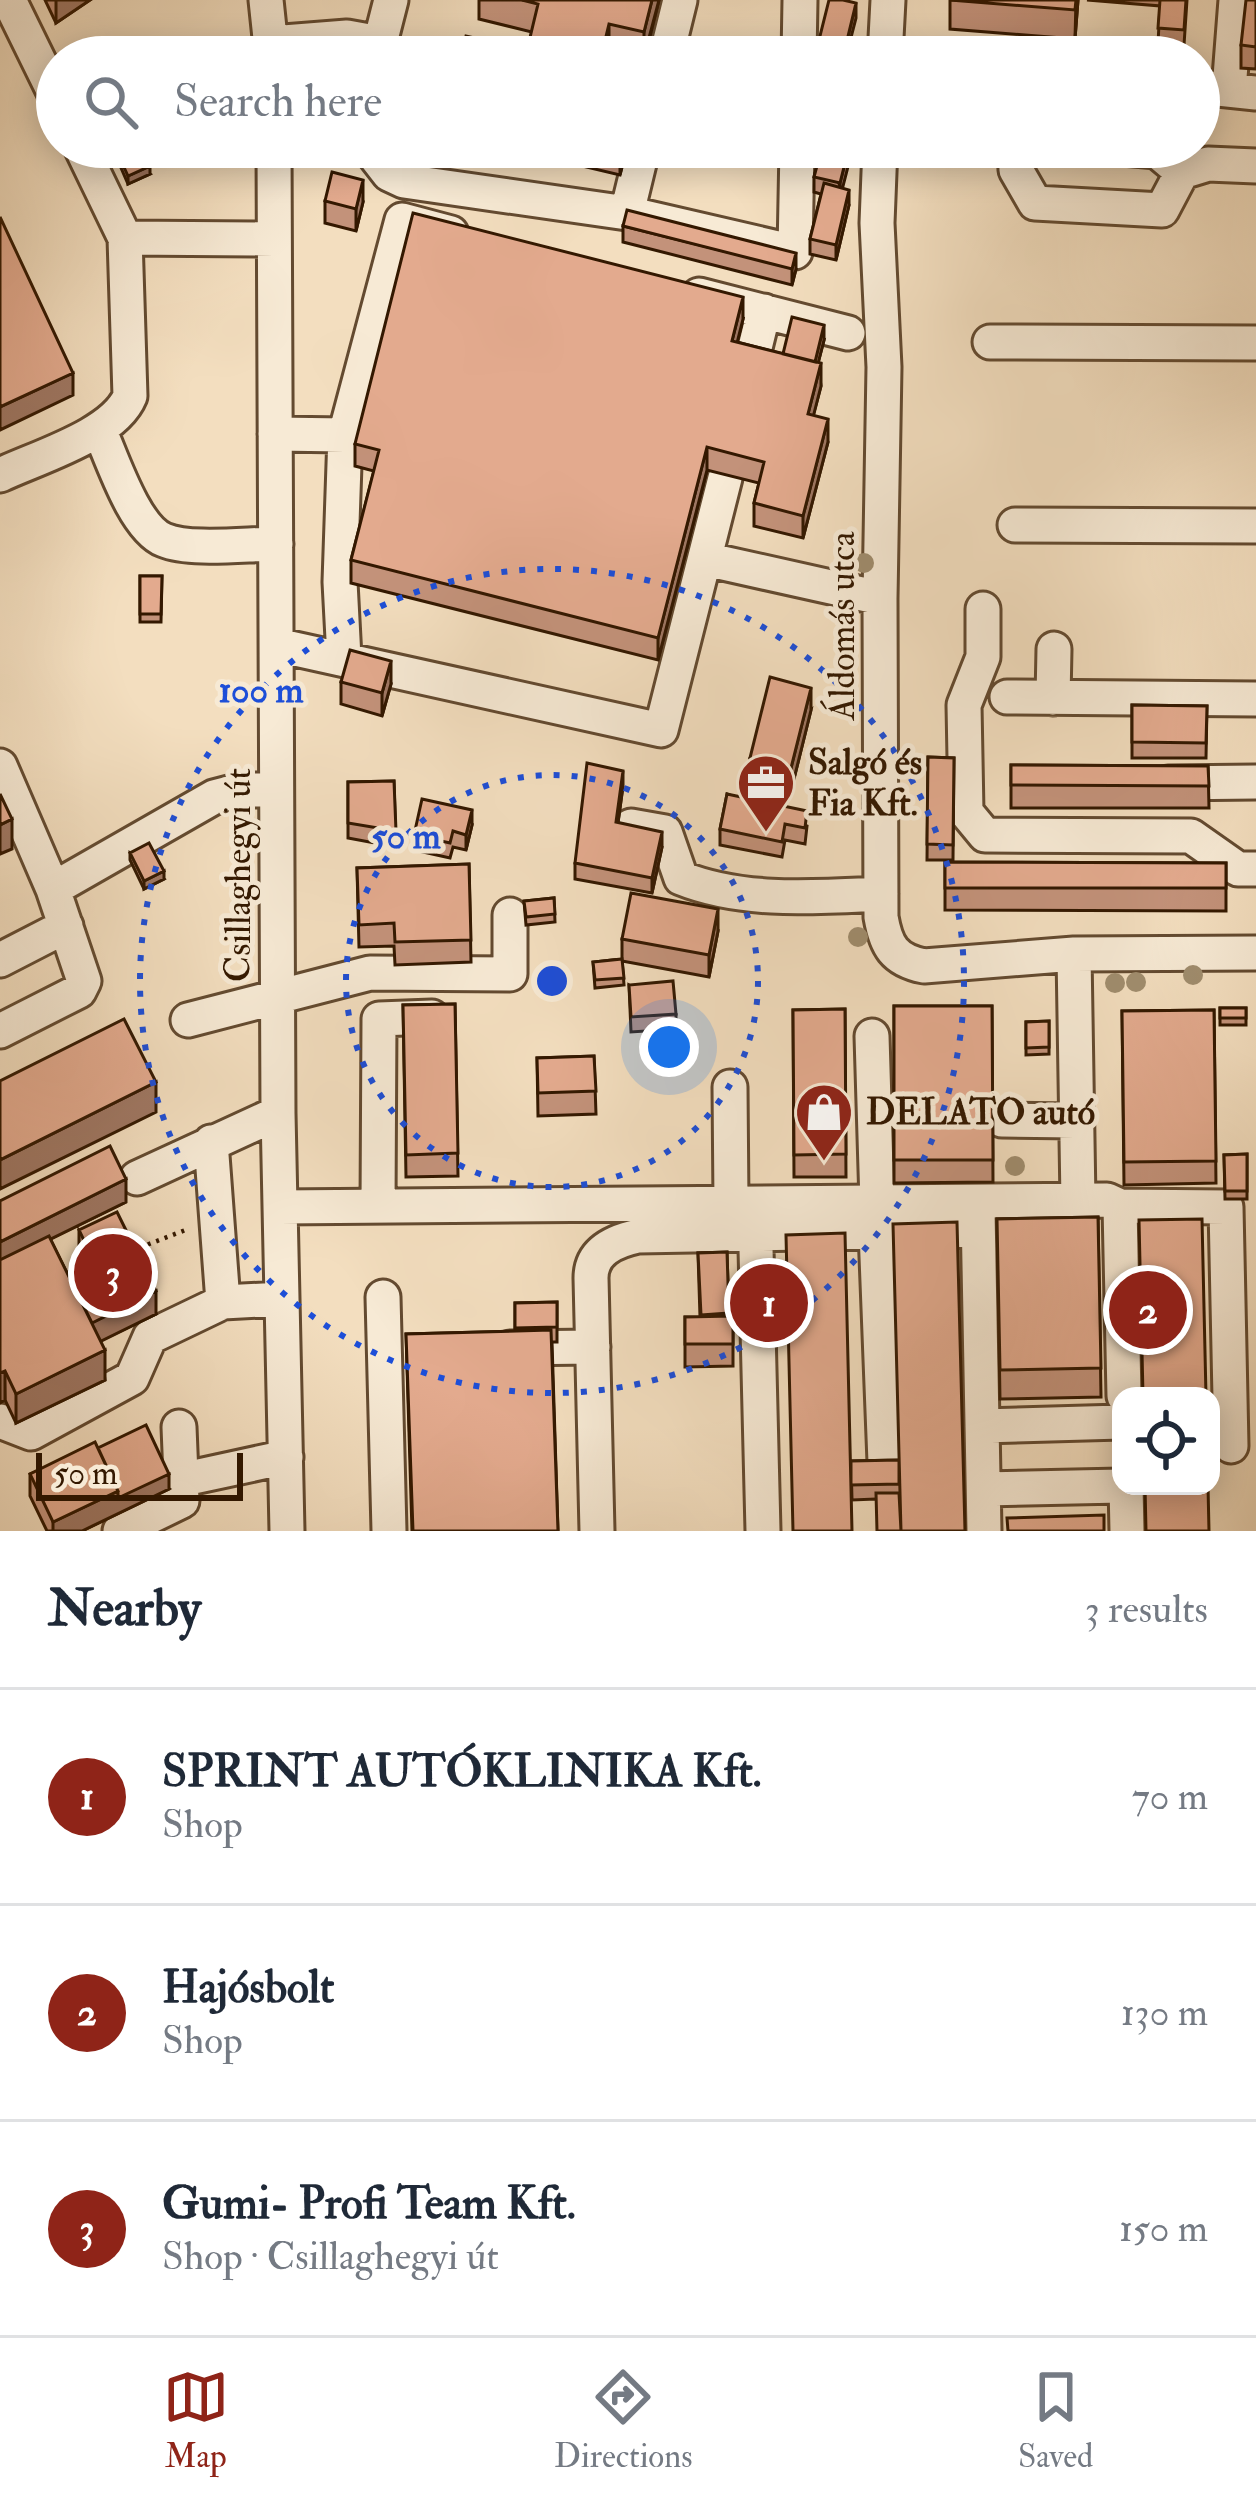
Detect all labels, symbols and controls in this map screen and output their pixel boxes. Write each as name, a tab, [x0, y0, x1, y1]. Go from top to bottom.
search box	[36, 36, 1220, 168]
icon: search	[78, 69, 144, 135]
text: Search here	[174, 74, 382, 130]
street label: Áldomás utca	[820, 530, 865, 722]
text: 100 m	[218, 668, 304, 713]
place label: Salgó és Fia Kft.	[808, 740, 922, 826]
office icon: Salgó és Fia Kft.	[735, 752, 797, 834]
street label: Csillaghegyi út	[216, 768, 261, 982]
text: 50 m	[371, 814, 441, 859]
centre of rings	[531, 960, 573, 1002]
your location	[639, 1017, 699, 1077]
shop icon: DELATO autó	[793, 1081, 855, 1163]
place label: DELATO autó	[866, 1090, 1095, 1135]
pin: 3	[74, 1228, 152, 1318]
pin: 1	[730, 1258, 808, 1348]
pin: 2	[1109, 1265, 1187, 1355]
map controls	[1112, 1387, 1220, 1495]
button: locate	[1112, 1387, 1220, 1495]
scale bar	[36, 1447, 243, 1500]
text: 50 m	[54, 1453, 118, 1494]
text: Nearby	[48, 1577, 201, 1641]
text: 3 results	[1085, 1585, 1208, 1634]
text: SPRINT AUTÓKLINIKA Kft.	[162, 1744, 762, 1800]
text: 1	[80, 1772, 94, 1821]
text: 70 m	[1132, 1772, 1208, 1821]
text: Shop	[162, 1800, 243, 1849]
text: Hajósbolt	[162, 1960, 334, 2016]
text: 2	[77, 1988, 97, 2037]
text: 130 m	[1121, 1988, 1208, 2037]
text: Shop	[162, 2016, 243, 2065]
text: Gumi- Profi Team Kft.	[162, 2176, 576, 2232]
text: 3	[80, 2204, 94, 2253]
text: 150 m	[1119, 2204, 1208, 2253]
text: Shop · Csillaghegyi út	[162, 2232, 499, 2281]
tab: Map	[163, 2364, 229, 2477]
tab: Directions	[554, 2364, 693, 2477]
tab: Saved	[1018, 2364, 1093, 2477]

